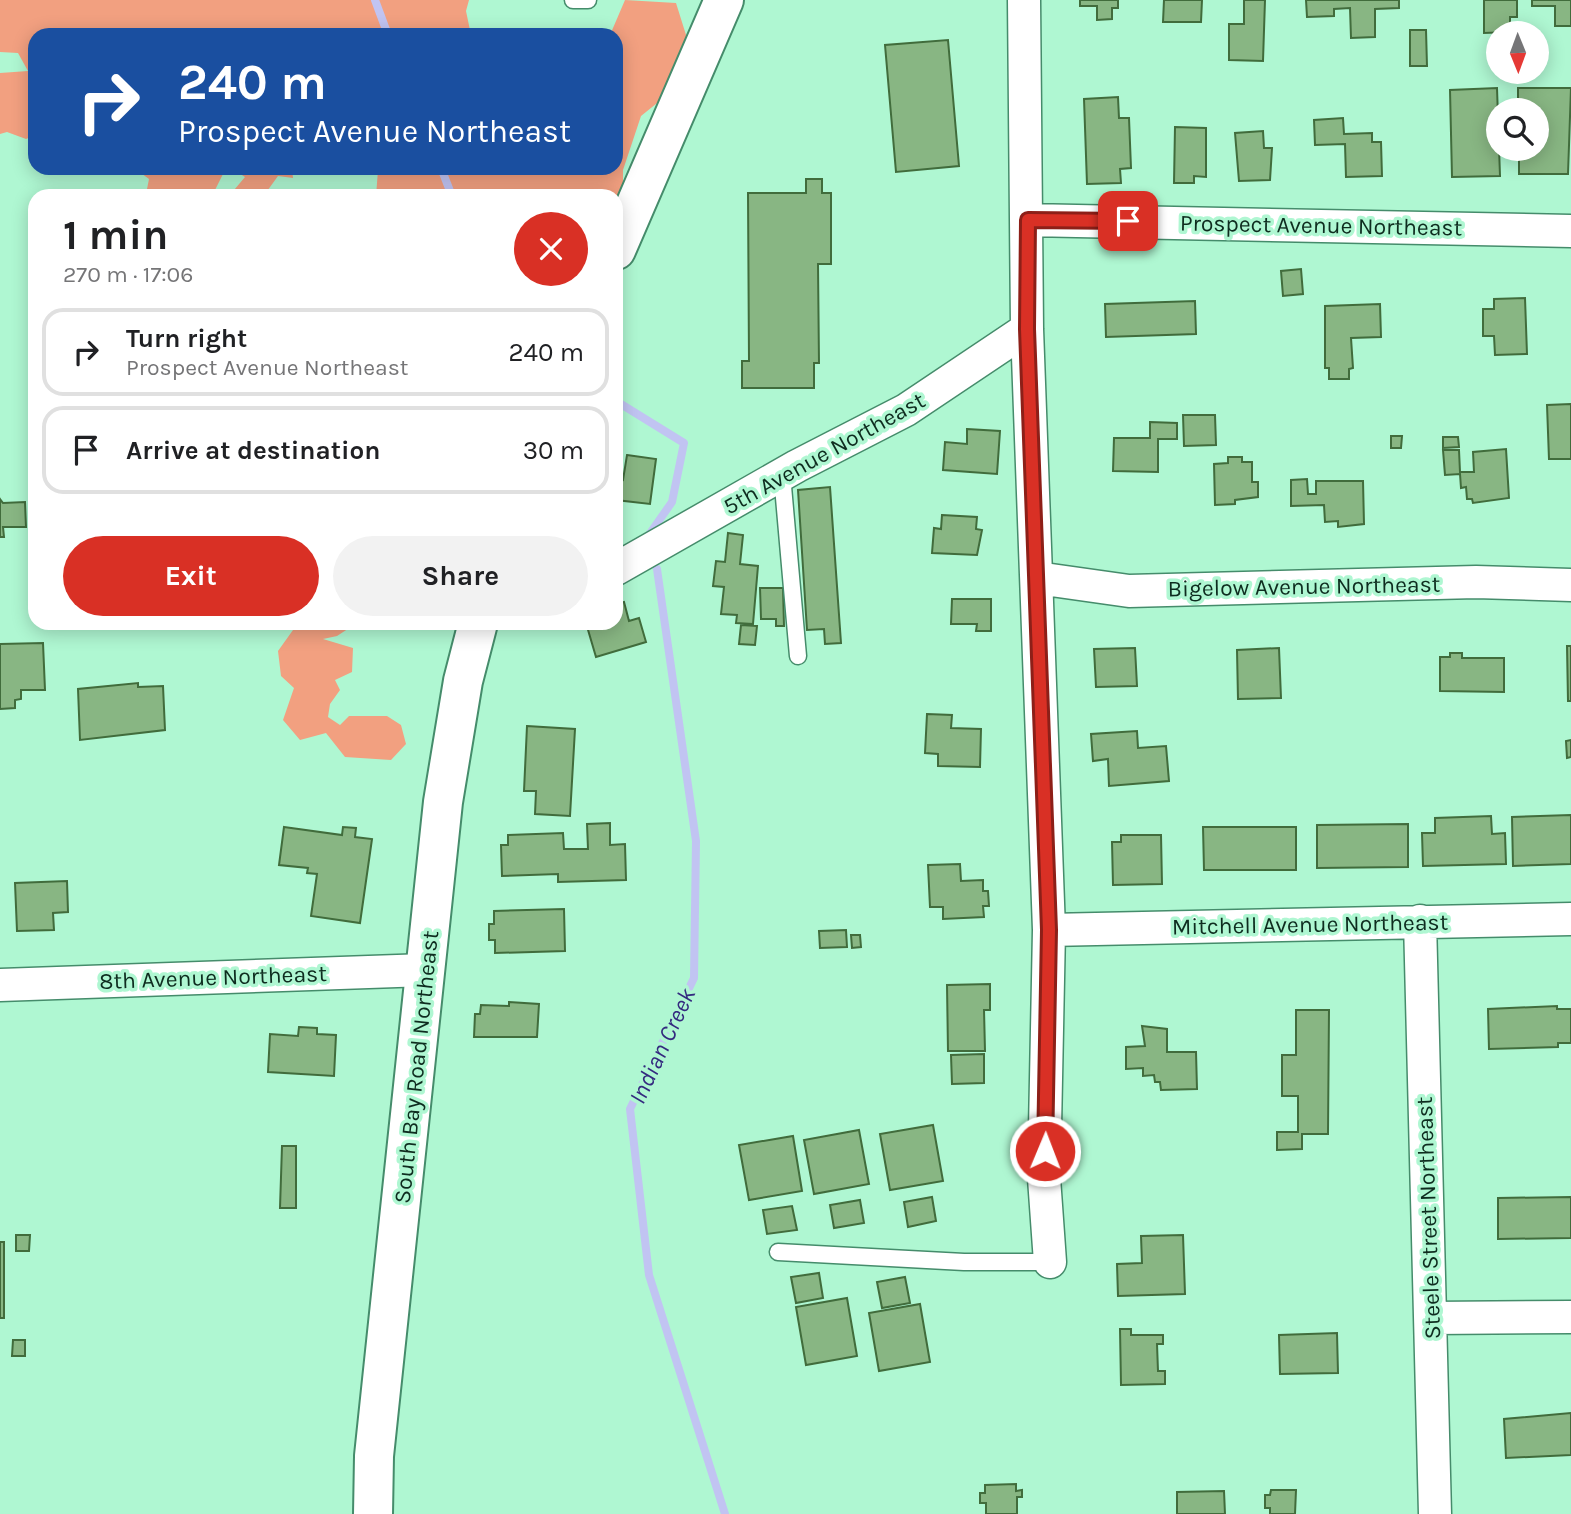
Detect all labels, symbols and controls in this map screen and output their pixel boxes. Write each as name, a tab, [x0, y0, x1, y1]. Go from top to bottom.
north arrow	[1486, 21, 1549, 84]
map controls	[1486, 21, 1549, 161]
text: 240 m	[178, 54, 327, 111]
icon: right	[63, 56, 154, 147]
button: search	[1486, 98, 1549, 161]
text: Prospect Avenue Northeast	[178, 113, 571, 150]
pin	[1098, 191, 1158, 251]
icon: arrive	[1109, 202, 1147, 240]
text: 1 min	[63, 210, 168, 260]
street label: Prospect Avenue Northeast	[1180, 210, 1463, 241]
button: close	[514, 212, 588, 286]
text: 270 m · 17:06	[63, 261, 193, 288]
text: Turn right	[126, 323, 247, 354]
icon: right	[67, 333, 105, 371]
text: 240 m	[508, 337, 584, 368]
text: Prospect Avenue Northeast	[126, 354, 408, 381]
street label: 5th Avenue Northeast	[719, 387, 930, 520]
icon: arrive	[67, 431, 105, 469]
text: Arrive at destination	[126, 435, 380, 466]
text: 30 m	[523, 435, 584, 466]
button: Exit	[63, 536, 319, 616]
button: Share	[333, 536, 588, 616]
street label: Bigelow Avenue Northeast	[1167, 571, 1441, 602]
street label: Mitchell Avenue Northeast	[1172, 909, 1449, 940]
street label: South Bay Road Northeast	[389, 929, 444, 1205]
street label: 8th Avenue Northeast	[99, 960, 328, 995]
water label: Indian Creek	[623, 983, 701, 1108]
street label: Steele Street Northeast	[1411, 1096, 1446, 1340]
position arrow	[1008, 1114, 1082, 1188]

